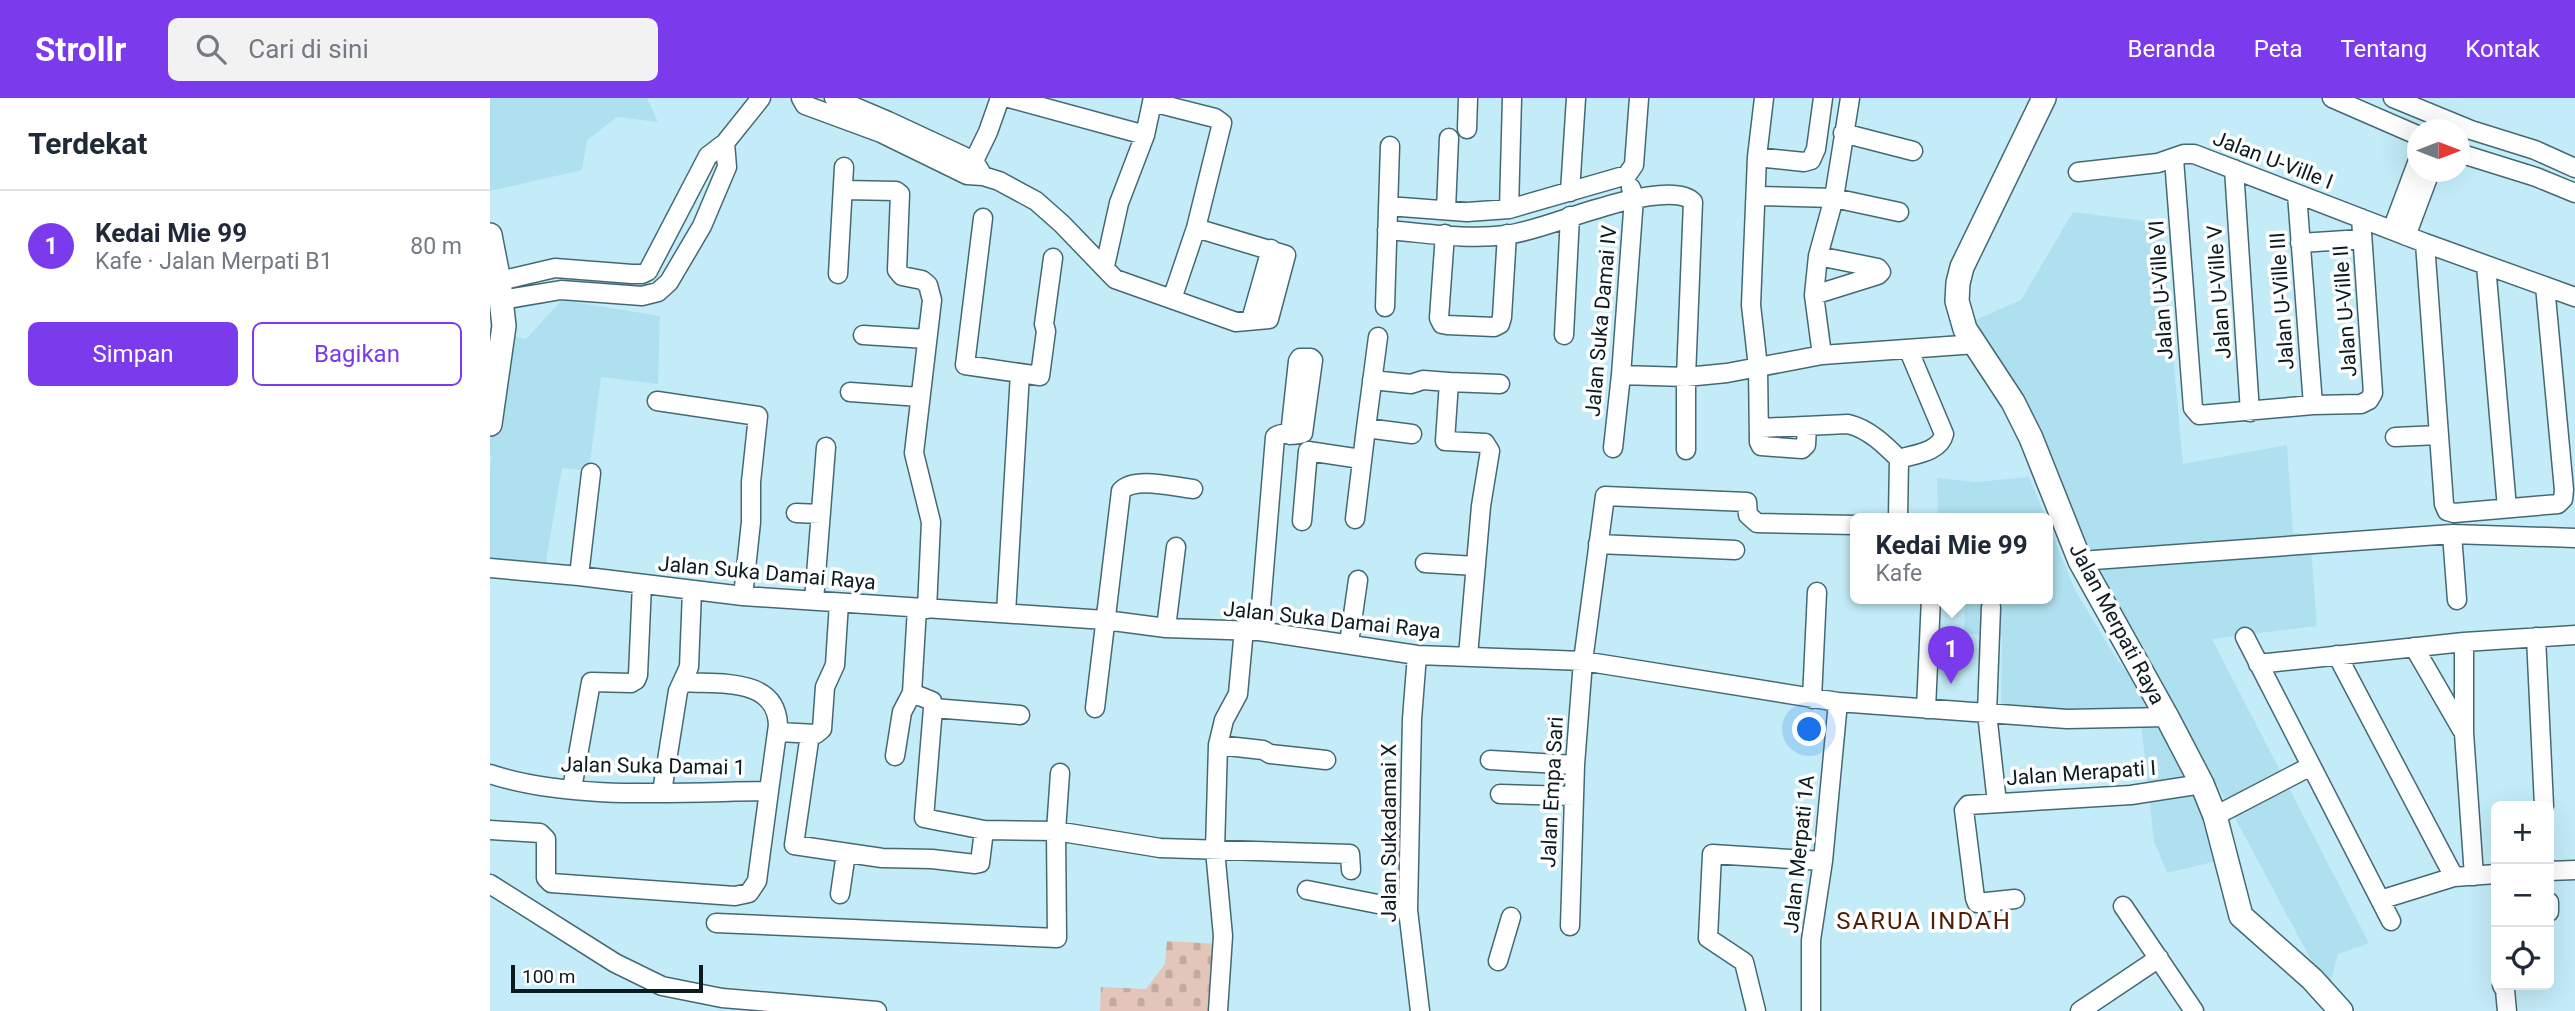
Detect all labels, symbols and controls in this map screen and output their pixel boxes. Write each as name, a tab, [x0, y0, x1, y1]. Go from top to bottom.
search box	[168, 18, 658, 81]
text: Strollr	[35, 30, 126, 69]
icon: search	[192, 30, 230, 68]
text: Cari di sini	[248, 34, 369, 64]
text: Beranda	[2128, 35, 2216, 63]
text: Peta	[2254, 35, 2302, 63]
text: Tentang	[2340, 35, 2427, 63]
text: Kontak	[2465, 35, 2540, 63]
north arrow	[2407, 119, 2470, 182]
text: Terdekat	[28, 126, 147, 161]
street label: Jalan U-Ville I	[2210, 126, 2336, 194]
text: Kedai Mie 99	[95, 218, 247, 248]
street label: Jalan U-Ville VI	[2144, 219, 2178, 361]
street label: Jalan Suka Damai IV	[1581, 224, 1621, 418]
street label: Jalan U-Ville V	[2202, 224, 2236, 360]
street label: Jalan U-Ville III	[2265, 231, 2299, 371]
text: 1	[44, 233, 58, 260]
text: 80 m	[410, 233, 462, 260]
street label: Jalan U-Ville II	[2328, 244, 2362, 378]
text: Kafe · Jalan Merpati B1	[95, 248, 333, 275]
button: Simpan	[28, 322, 238, 386]
button: Bagikan	[252, 322, 462, 386]
popup	[1850, 513, 2053, 604]
text: Kedai Mie 99	[1875, 530, 2028, 560]
street label: Jalan Merpati Raya	[2064, 539, 2170, 709]
street label: Jalan Suka Damai Raya	[657, 552, 877, 594]
text: Kafe	[1875, 560, 1922, 587]
street label: Jalan Suka Damai Raya	[1222, 597, 1442, 643]
pin: 1	[1928, 626, 1974, 684]
your location	[1792, 712, 1826, 746]
street label: Jalan Empa Sari	[1536, 716, 1568, 868]
street label: Jalan Sukadamai X	[1377, 743, 1401, 923]
street label: Jalan Suka Damai 1	[560, 752, 746, 780]
street label: Jalan Merapati I	[2005, 756, 2157, 790]
street label: Jalan Merpati 1A	[1779, 773, 1819, 934]
map controls	[2491, 801, 2554, 990]
button: +	[2491, 801, 2554, 864]
button: −	[2491, 864, 2554, 927]
district label: SARUA INDAH	[1836, 907, 2012, 935]
button: locate	[2491, 927, 2554, 990]
scale bar	[511, 962, 704, 994]
text: 100 m	[522, 965, 575, 988]

